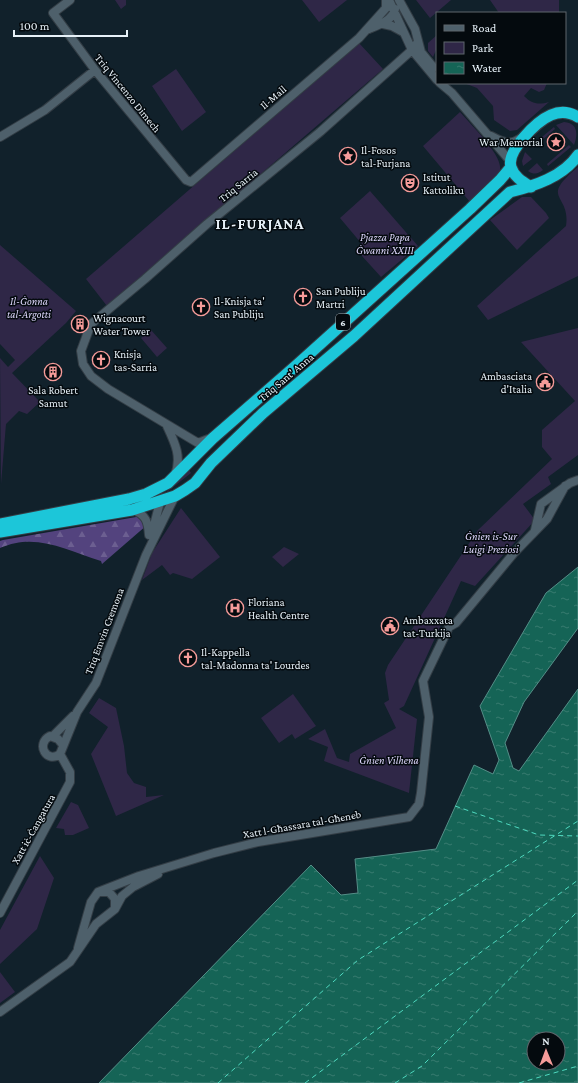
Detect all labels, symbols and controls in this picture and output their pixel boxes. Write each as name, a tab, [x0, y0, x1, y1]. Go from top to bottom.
scale bar	[14, 12, 127, 38]
legend	[436, 12, 566, 84]
text: 100 m	[20, 19, 50, 33]
text: Road	[472, 21, 497, 35]
text: Park	[472, 41, 494, 55]
street label: Triq Vincenzo Dimech	[92, 51, 163, 135]
text: Water	[472, 61, 502, 75]
street label: Il-Mall	[258, 83, 289, 111]
place icon: War Memorial	[546, 132, 566, 152]
place label: War Memorial	[479, 136, 543, 148]
place label: Il-Fosos tal-Furjana	[361, 144, 410, 170]
place icon: Il-Fosos tal-Furjana	[338, 146, 358, 166]
street label: Triq Sarria	[216, 166, 260, 205]
place label: Istitut Kattoliku	[423, 171, 464, 196]
theatre icon: Istitut Kattoliku	[400, 173, 420, 193]
district label: IL-FURJANA	[216, 216, 305, 232]
park label: Pjazza Papa Ġwanni XXIII	[356, 231, 415, 256]
place label: San Publiju Martri	[316, 285, 366, 310]
church icon: San Publiju Martri	[293, 287, 313, 307]
park label: Il-Ġonna tal-Argotti	[7, 295, 51, 321]
place label: Il-Knisja ta' San Publiju	[214, 295, 265, 321]
church icon: Il-Knisja ta' San Publiju	[191, 297, 211, 317]
place label: Wignacourt Water Tower	[93, 312, 150, 337]
building icon: Wignacourt Water Tower	[70, 314, 90, 334]
road number: 6	[336, 314, 350, 330]
place label: Knisja tas-Sarria	[114, 348, 157, 373]
church icon: Knisja tas-Sarria	[91, 350, 111, 370]
street label: Triq Sant' Anna	[256, 351, 317, 404]
building icon: Sala Robert Samut	[43, 362, 63, 382]
place label: Ambasciata d'Italia	[481, 370, 532, 395]
public building icon: Ambasciata d'Italia	[535, 372, 555, 392]
place label: Sala Robert Samut	[28, 384, 78, 409]
park label: Ġnien is-Sur Luigi Preziosi	[463, 530, 519, 556]
street label: Triq Emvin Cremona	[82, 586, 127, 676]
place label: Floriana Health Centre	[248, 596, 309, 621]
hospital icon: Floriana Health Centre	[225, 598, 245, 618]
place label: Ambaxxata tat-Turkija	[403, 614, 453, 640]
public building icon: Ambaxxata tat-Turkija	[380, 616, 400, 636]
place label: Il-Kappella tal-Madonna ta' Lourdes	[201, 646, 310, 671]
church icon: Il-Kappella tal-Madonna ta' Lourdes	[178, 648, 198, 668]
park label: Ġnien Vilhena	[359, 754, 419, 766]
street label: Xatt iċ-Ċangatura	[9, 792, 58, 867]
street label: Xatt l-Għassara tal-Għeneb	[242, 808, 362, 840]
north arrow	[526, 1031, 566, 1071]
text: N	[542, 1035, 550, 1047]

